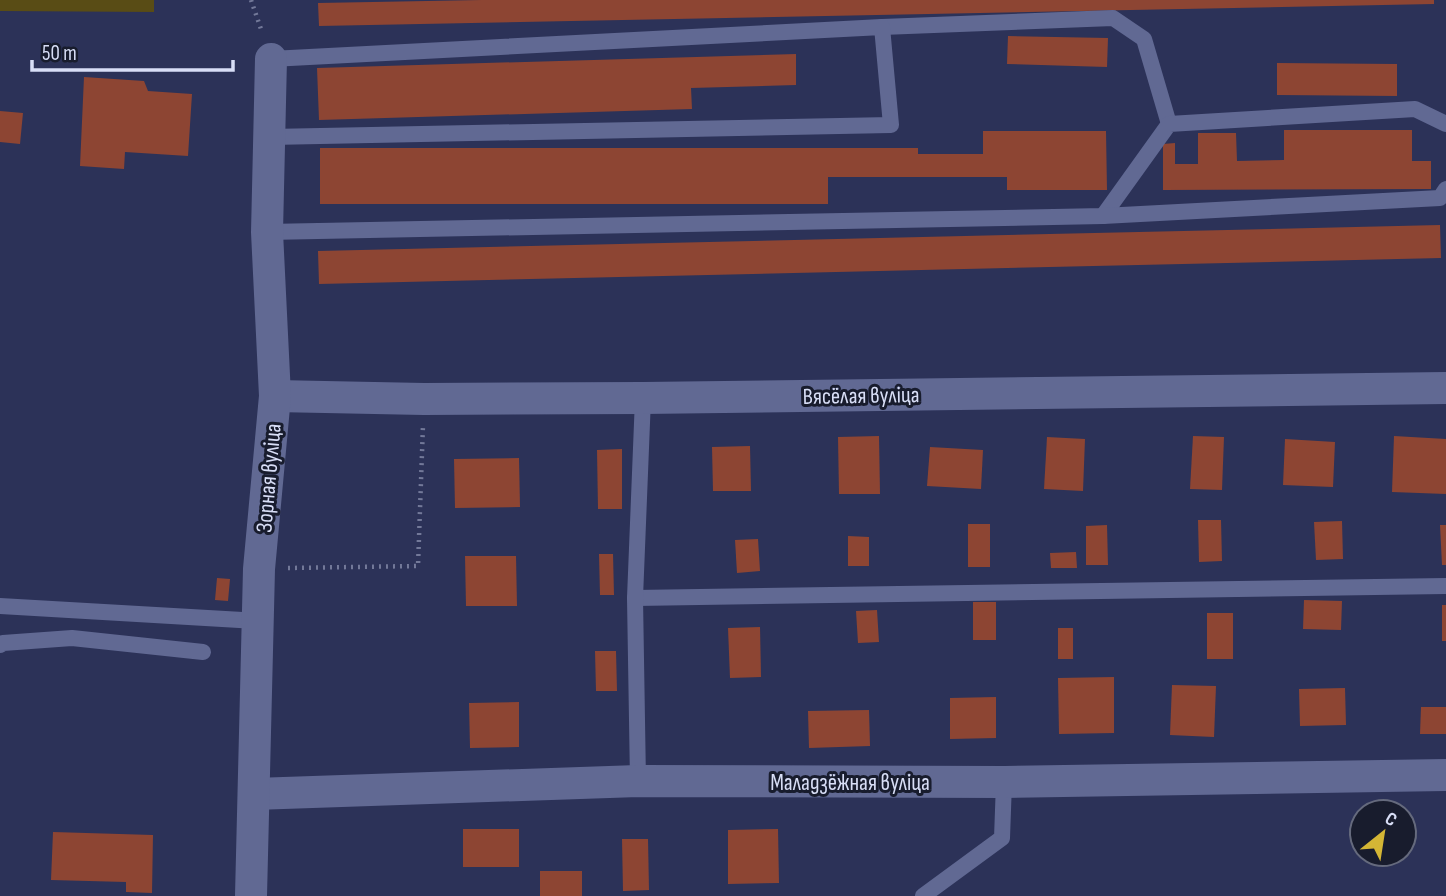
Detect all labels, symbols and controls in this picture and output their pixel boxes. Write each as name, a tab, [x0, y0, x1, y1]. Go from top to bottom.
scale bar	[32, 28, 233, 72]
text: 50 m	[42, 41, 77, 66]
street label: Вясёлая вуліца	[802, 381, 920, 411]
street label: Зорная вуліца	[250, 422, 288, 534]
street label: Маладзёжная вуліца	[770, 769, 930, 797]
north arrow	[1348, 798, 1418, 868]
text: С	[1381, 807, 1401, 832]

